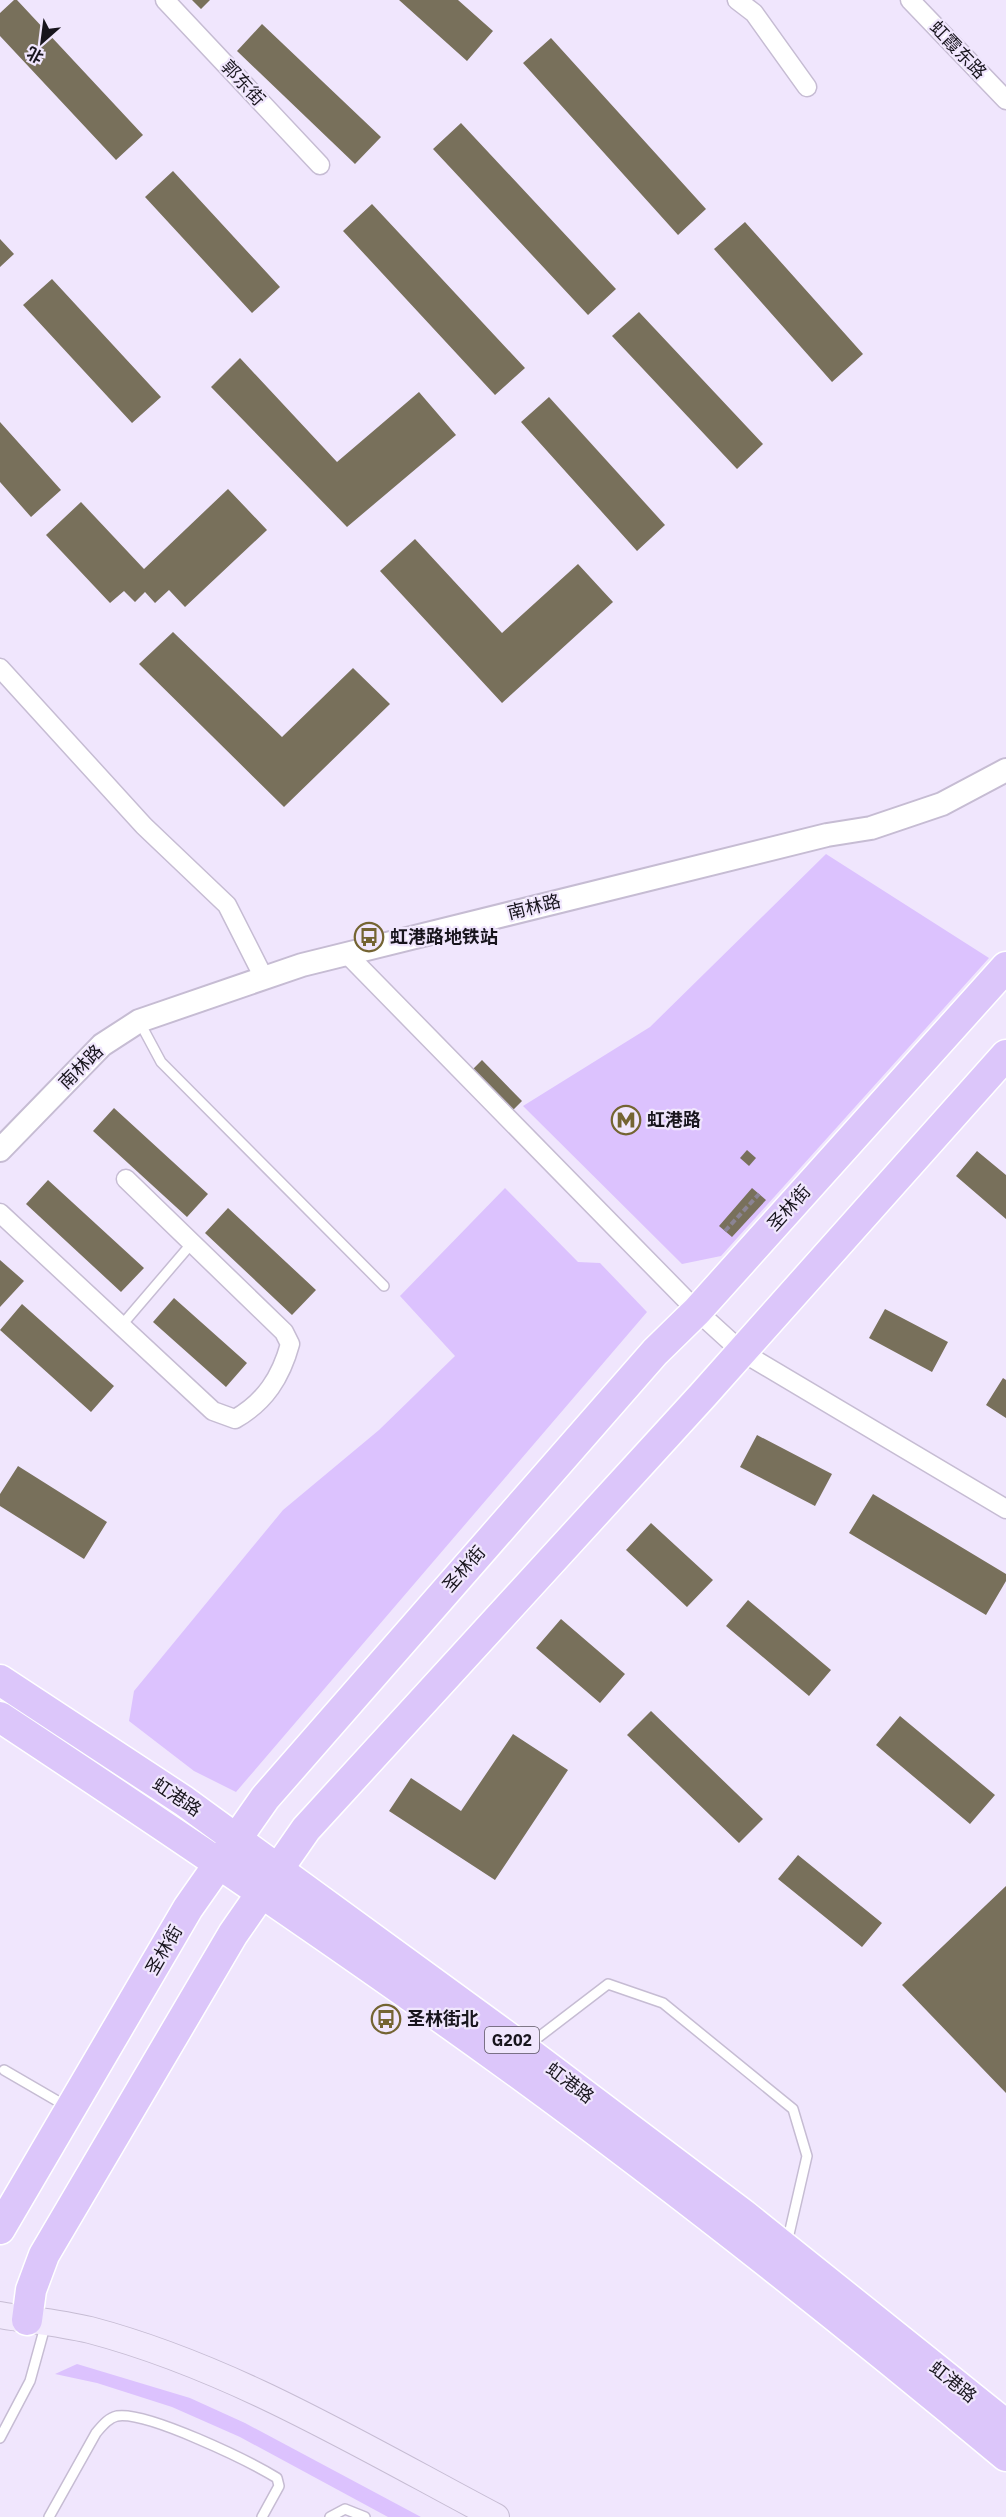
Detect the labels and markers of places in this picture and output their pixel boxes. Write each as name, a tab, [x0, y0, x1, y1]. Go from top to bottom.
bus stop icon: 虹港路地铁站	[353, 921, 385, 953]
place label: 虹港路地铁站	[390, 925, 498, 948]
metro station icon: 虹港路	[610, 1104, 642, 1136]
place label: 虹港路	[647, 1108, 701, 1131]
bus stop icon: 圣林街北	[370, 2003, 402, 2035]
place label: 圣林街北	[407, 2007, 479, 2030]

